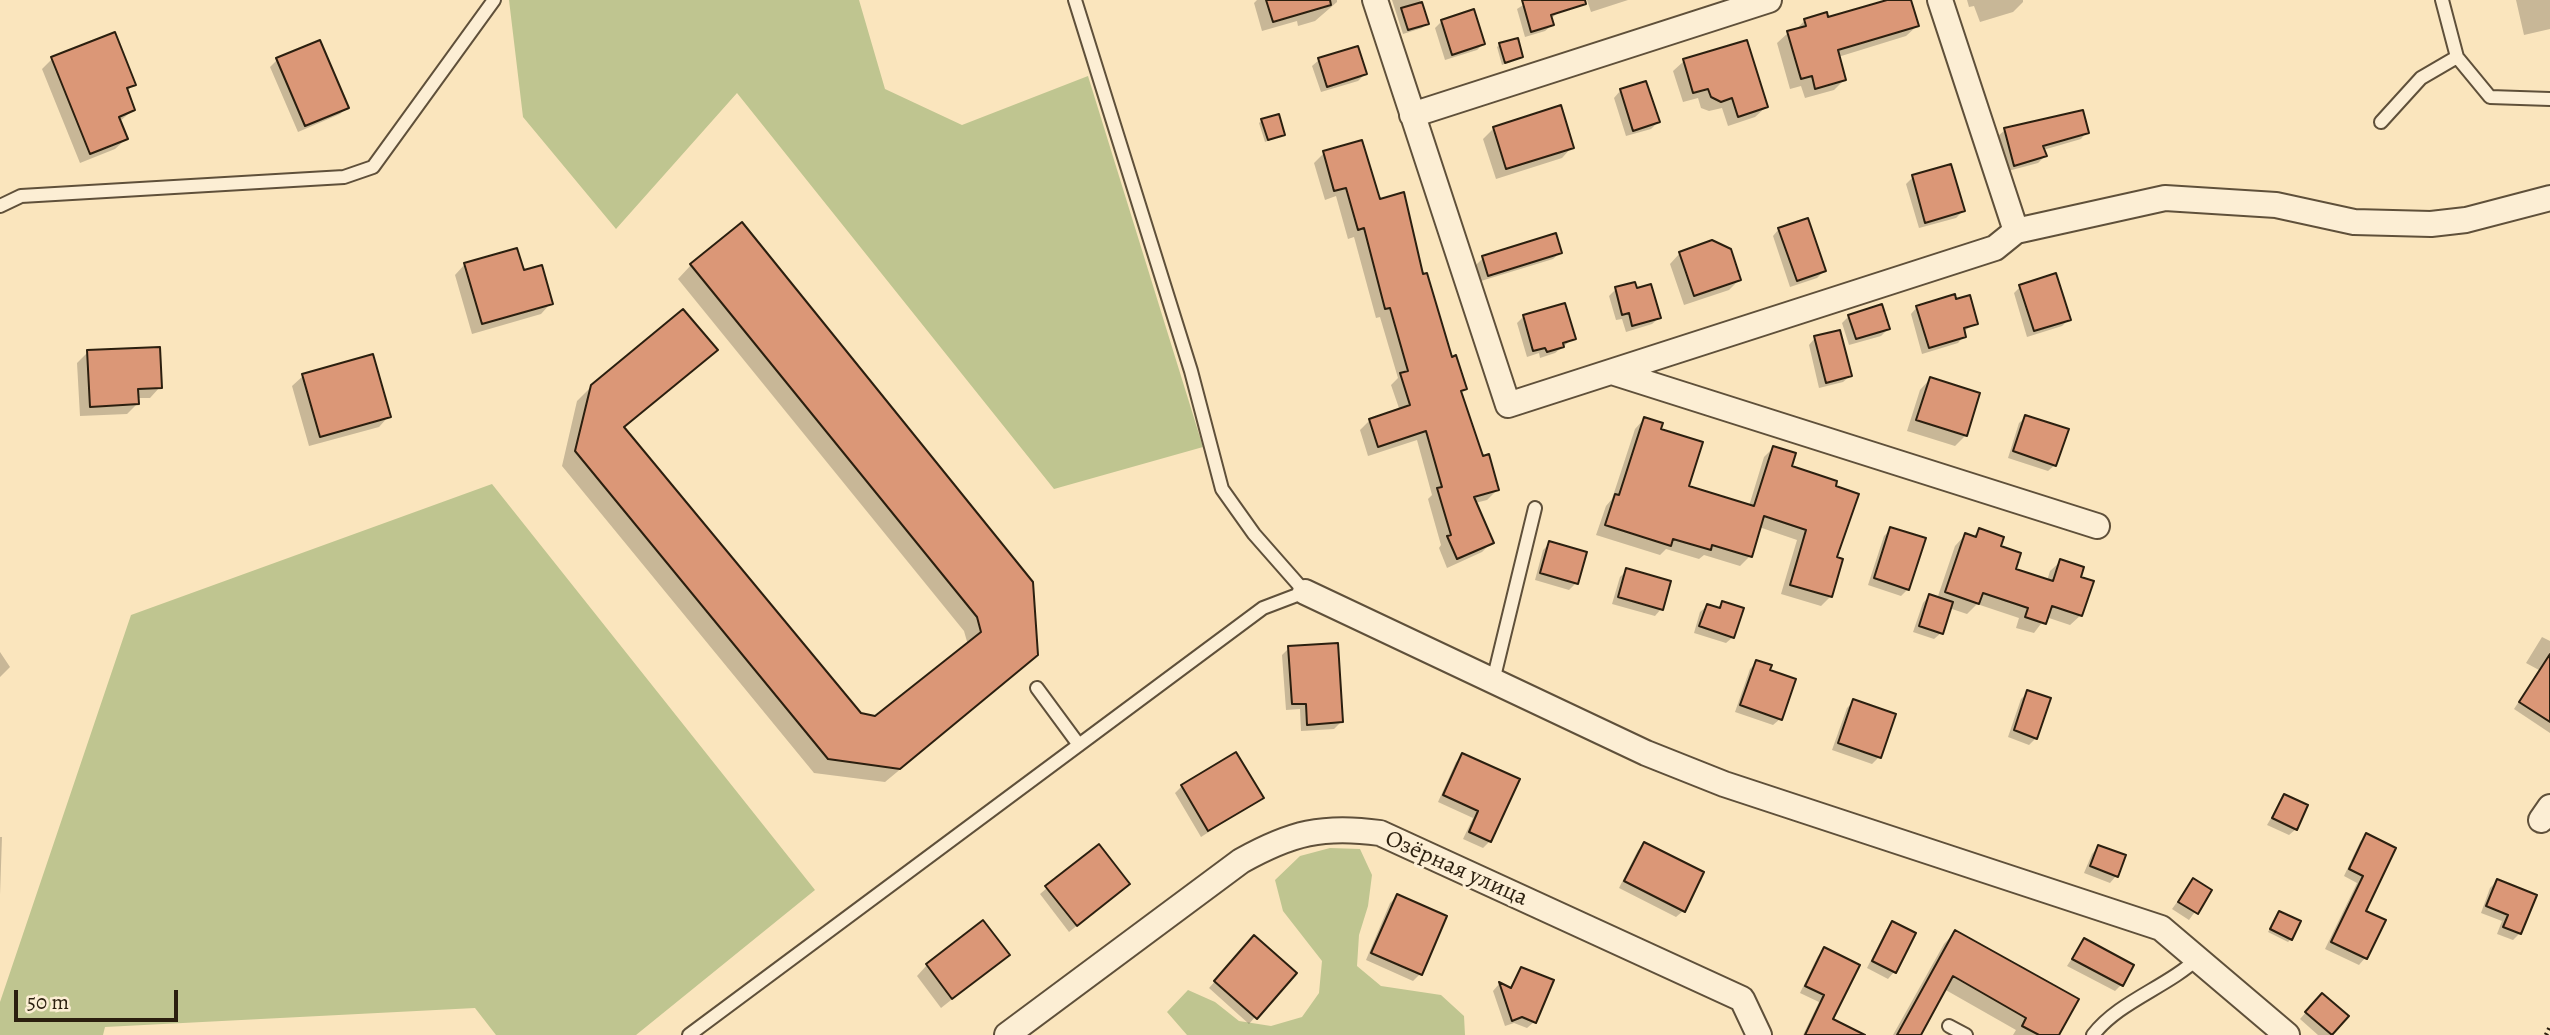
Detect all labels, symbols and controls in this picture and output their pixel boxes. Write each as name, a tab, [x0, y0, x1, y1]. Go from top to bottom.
street label: Озёрная улица	[1380, 825, 1532, 913]
scale bar	[18, 976, 182, 1020]
text: 50 m	[27, 988, 69, 1016]

